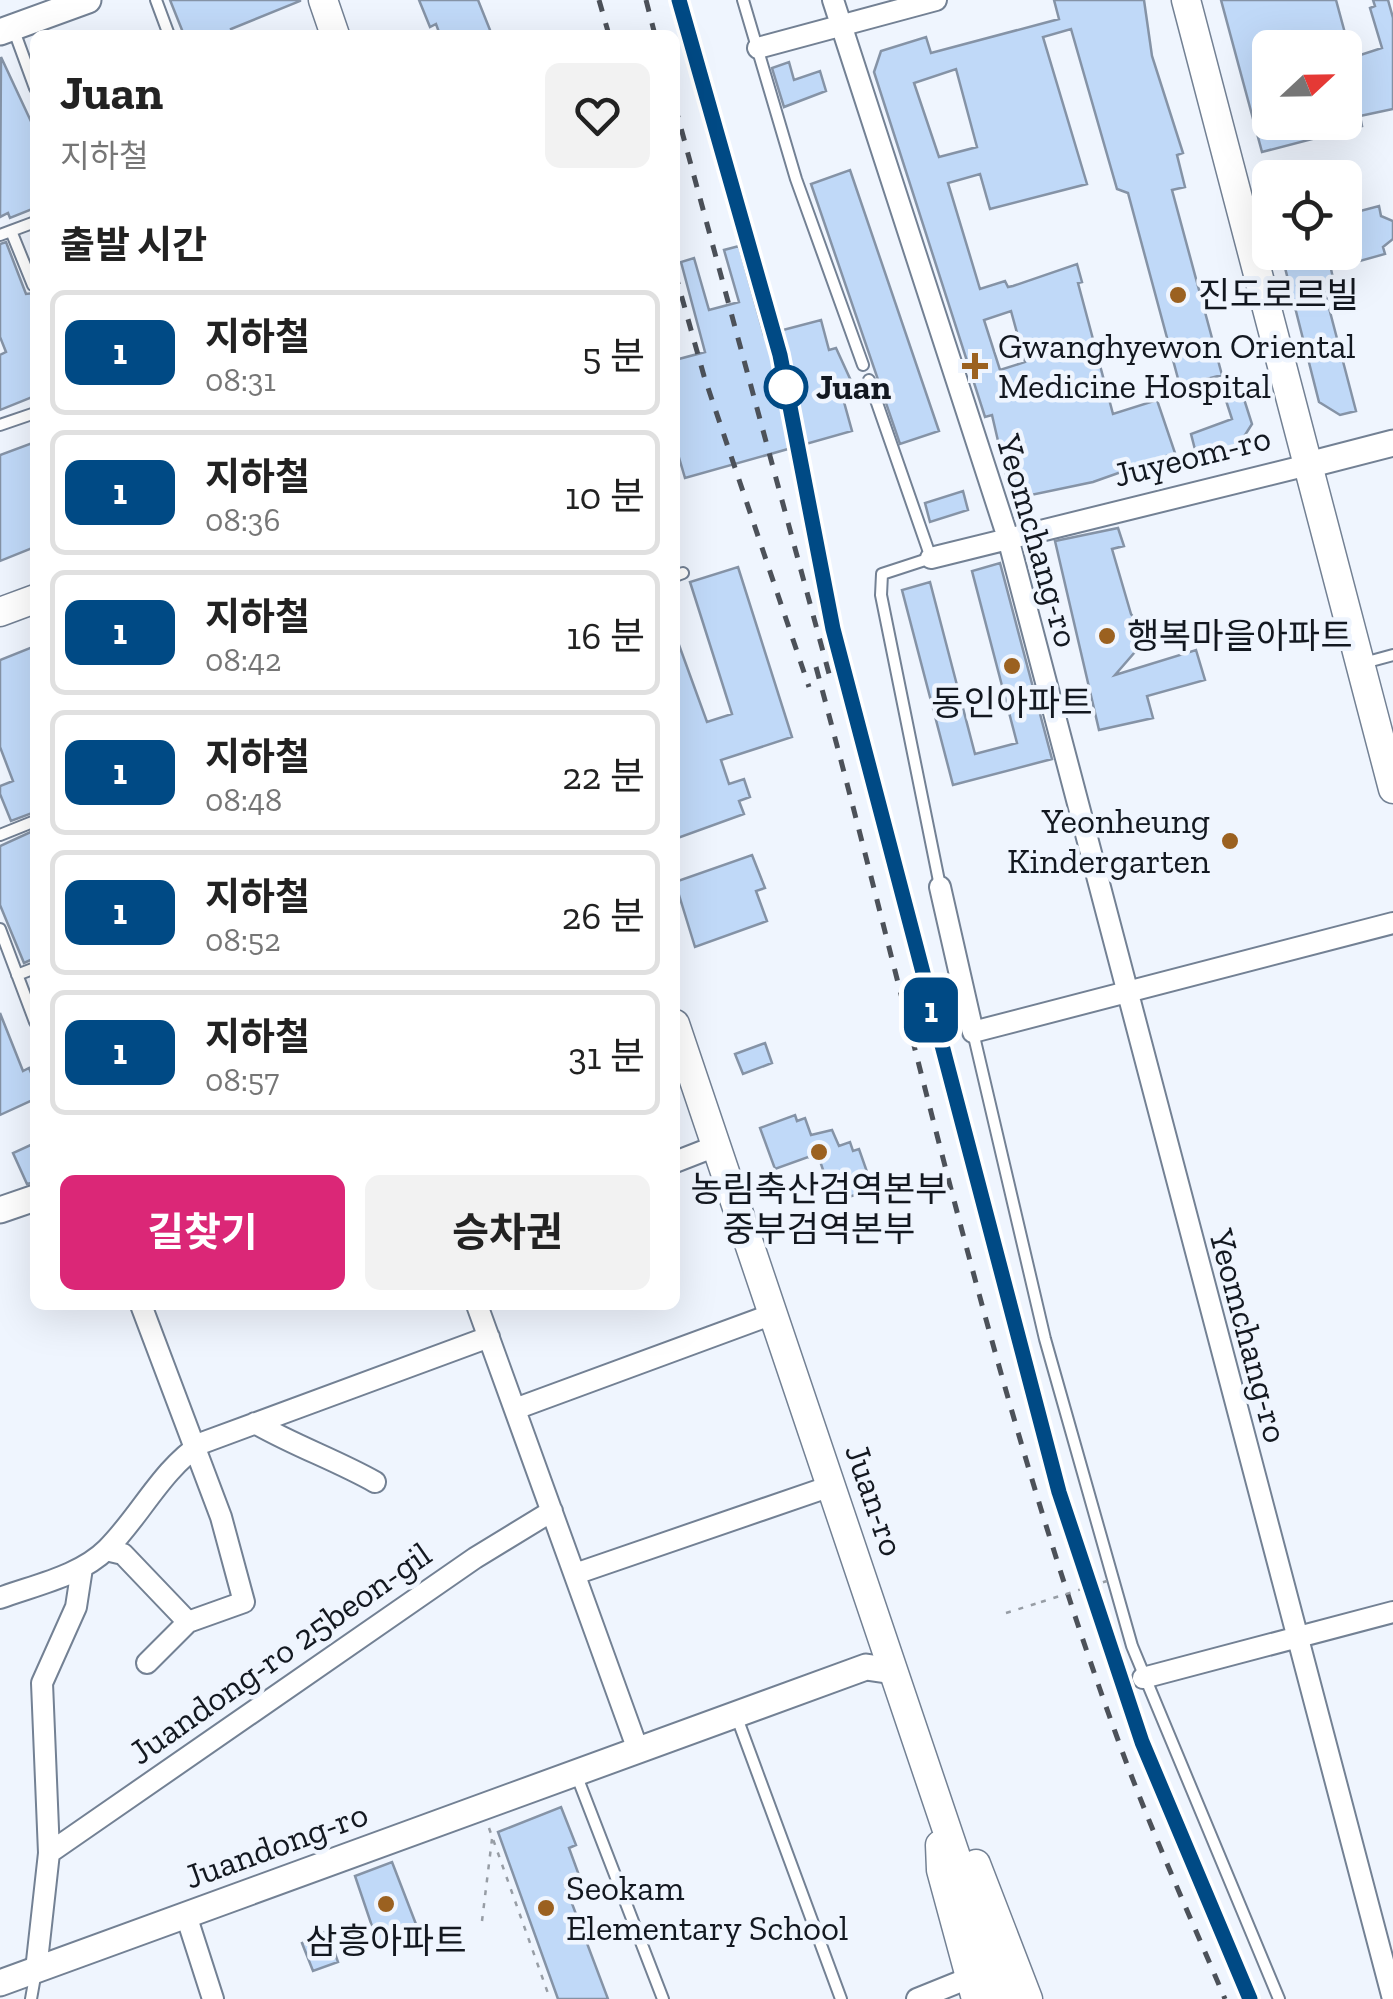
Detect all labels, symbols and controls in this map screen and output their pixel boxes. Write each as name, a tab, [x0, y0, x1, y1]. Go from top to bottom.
north arrow	[1252, 30, 1362, 140]
map controls	[1252, 30, 1362, 270]
button: heart	[545, 63, 650, 168]
text: Juan	[60, 64, 163, 121]
text: 지하철	[60, 137, 148, 175]
button: locate	[1252, 160, 1362, 270]
text: 출발 시간	[60, 222, 207, 268]
place label: 진도로르빌	[1198, 274, 1359, 316]
marker: 진도로르빌	[1167, 284, 1189, 306]
text: 지하철	[205, 314, 310, 360]
place label: Gwanghyewon Oriental Medicine Hospital	[998, 325, 1356, 407]
text: 1	[113, 331, 127, 373]
text: 5 분	[582, 333, 645, 379]
marker: Gwanghyewon Oriental Medicine Hospital	[962, 353, 988, 379]
text: 08:31	[205, 361, 276, 399]
marker: Juan	[765, 366, 807, 408]
place label: Juan	[816, 366, 891, 408]
street label: Juyeom-ro	[1109, 416, 1275, 496]
street label: Yeomchang-ro	[987, 429, 1088, 652]
text: 지하철	[205, 454, 310, 500]
text: 1	[113, 471, 127, 513]
text: 10 분	[565, 473, 645, 519]
text: 08:36	[205, 501, 280, 539]
text: 지하철	[205, 594, 310, 640]
text: 1	[113, 611, 127, 653]
text: 16 분	[567, 613, 645, 659]
place label: 행복마을아파트	[1127, 615, 1352, 657]
marker: 행복마을아파트	[1096, 625, 1118, 647]
text: 08:42	[205, 641, 282, 679]
marker: 동인아파트	[1001, 655, 1023, 677]
place label: 동인아파트	[931, 682, 1093, 724]
text: 지하철	[205, 734, 310, 780]
text: 1	[113, 751, 127, 793]
text: 22 분	[562, 753, 645, 799]
text: 08:48	[205, 781, 282, 819]
place label: Yeonheung Kindergarten	[1007, 800, 1210, 882]
marker: Yeonheung Kindergarten	[1219, 830, 1241, 852]
text: 지하철	[205, 874, 310, 920]
text: 1	[113, 891, 127, 933]
text: 26 분	[562, 893, 645, 939]
text: 08:52	[205, 921, 281, 959]
line badge: 1	[898, 978, 964, 1042]
text: 1	[924, 989, 938, 1031]
text: 지하철	[205, 1014, 310, 1060]
text: 1	[113, 1031, 127, 1073]
text: 31 분	[568, 1033, 645, 1079]
text: 08:57	[205, 1061, 279, 1099]
marker: 농림축산검역본부 중부검역본부	[808, 1141, 830, 1163]
place label: 농림축산검역본부 중부검역본부	[690, 1168, 948, 1250]
button: 길찾기	[60, 1175, 345, 1290]
button: 승차권	[365, 1175, 650, 1290]
street label: Yeomchang-ro	[1200, 1224, 1298, 1447]
street label: Juan-ro	[836, 1439, 914, 1561]
street label: Juandong-ro 25beon-gil	[121, 1533, 439, 1773]
street label: Juandong-ro	[179, 1792, 373, 1898]
place label: Seokam Elementary School	[566, 1867, 848, 1949]
marker: 삼흥아파트	[375, 1893, 397, 1915]
marker: Seokam Elementary School	[535, 1897, 557, 1919]
place label: 삼흥아파트	[305, 1920, 467, 1962]

